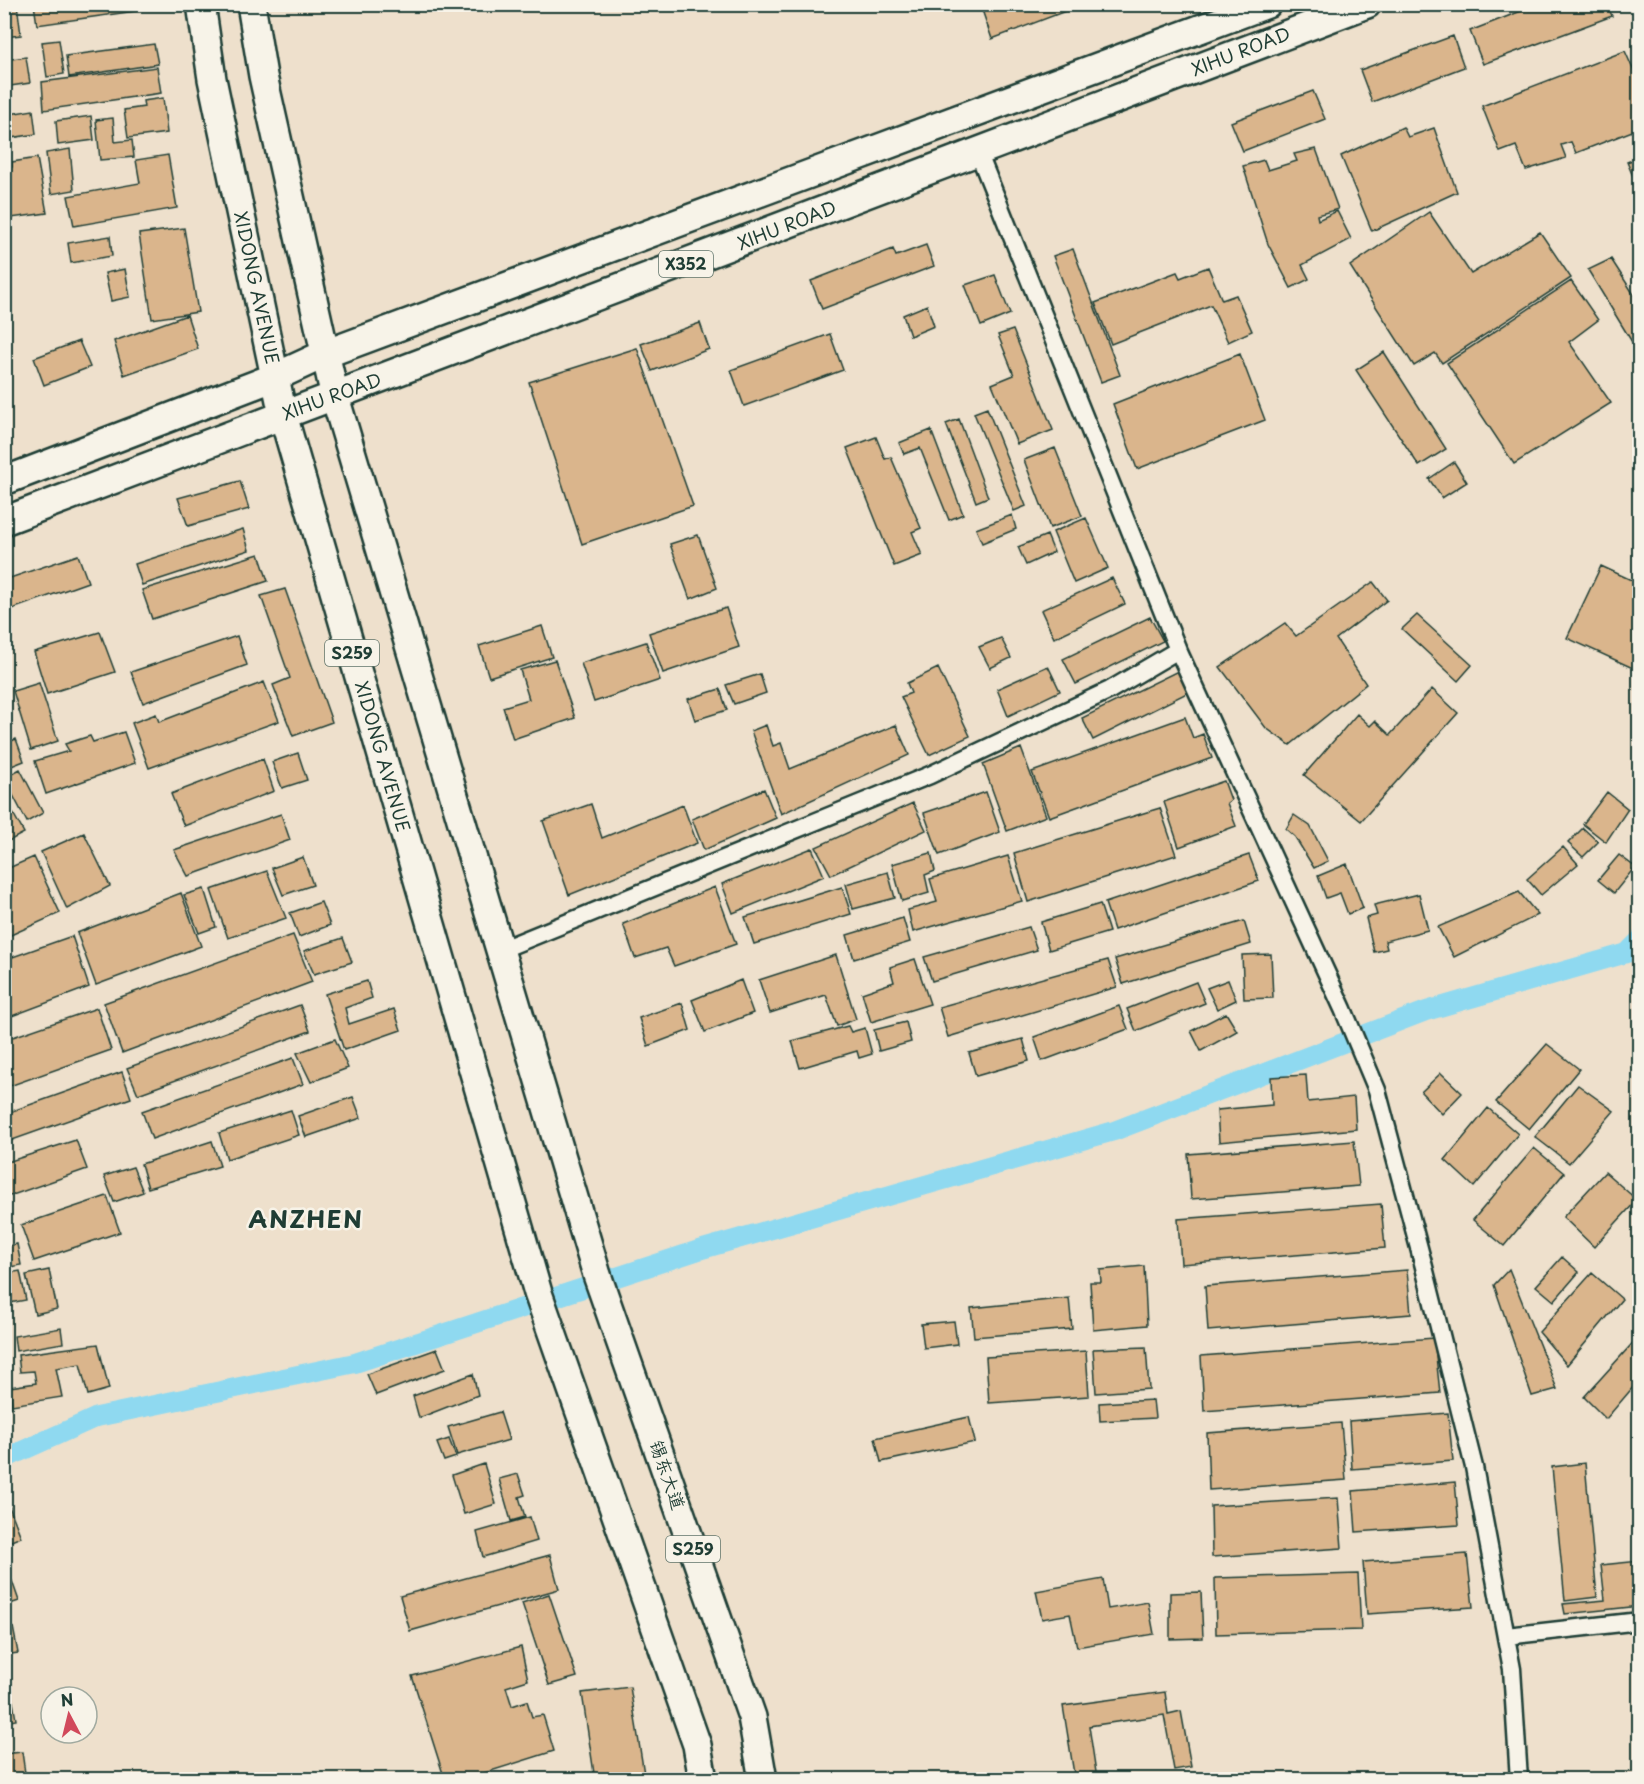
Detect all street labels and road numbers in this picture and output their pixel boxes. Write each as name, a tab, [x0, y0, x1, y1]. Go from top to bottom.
street label: XIHU ROAD	[1187, 19, 1294, 82]
street label: XIHU ROAD	[733, 193, 840, 256]
street label: XIDONG AVENUE	[228, 209, 287, 367]
road number: X352	[659, 251, 713, 277]
street label: XIHU ROAD	[278, 365, 385, 426]
road number: S259	[325, 640, 379, 666]
street label: XIDONG AVENUE	[349, 678, 418, 835]
street label: 锡东大道	[644, 1436, 693, 1513]
road number: S259	[666, 1536, 720, 1562]

